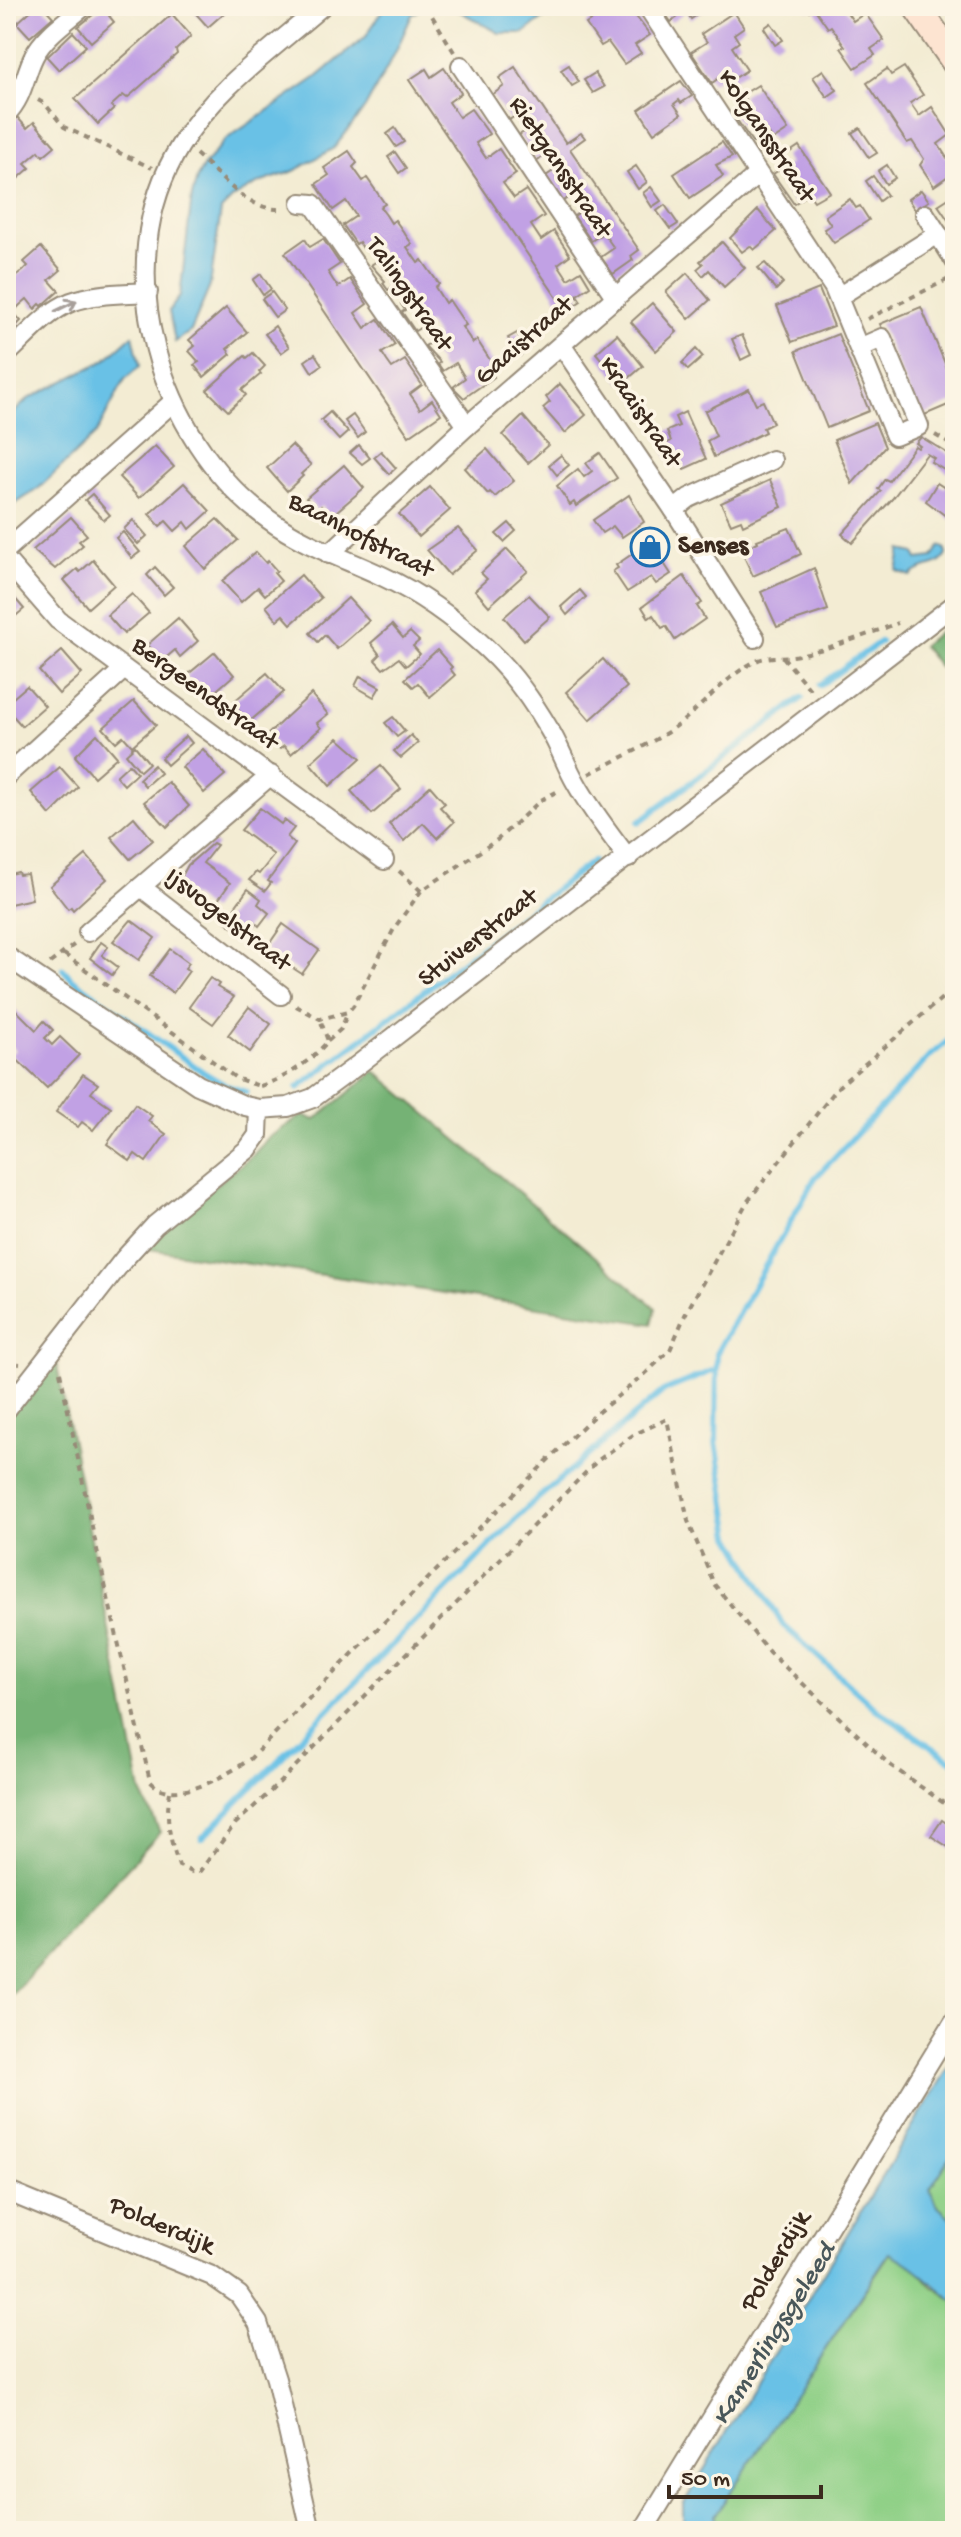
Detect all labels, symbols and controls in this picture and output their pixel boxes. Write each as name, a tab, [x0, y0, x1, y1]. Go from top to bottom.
street label: Kolgansstraat	[709, 65, 822, 211]
street label: Rietgansstraat	[500, 92, 619, 246]
street label: Talingstraat	[356, 230, 460, 360]
street label: Gaaistraat	[470, 289, 582, 393]
one-way arrow	[54, 298, 78, 313]
street label: Kraaistraat	[591, 352, 689, 476]
street label: Baanhofstraat	[281, 487, 440, 588]
shop icon: Senses	[629, 526, 671, 568]
place label: Senses	[678, 532, 750, 563]
street label: Bergeendstraat	[124, 631, 285, 760]
street label: Ijsvogelstraat	[158, 862, 298, 981]
street label: Stuiverstraat	[413, 881, 547, 995]
street label: Polderdijk	[103, 2191, 221, 2264]
street label: Polderdijk	[734, 2204, 820, 2319]
water label: Kamerlingsgeleed	[706, 2236, 846, 2432]
scale bar	[669, 2449, 821, 2499]
text: 50 m	[681, 2466, 730, 2495]

